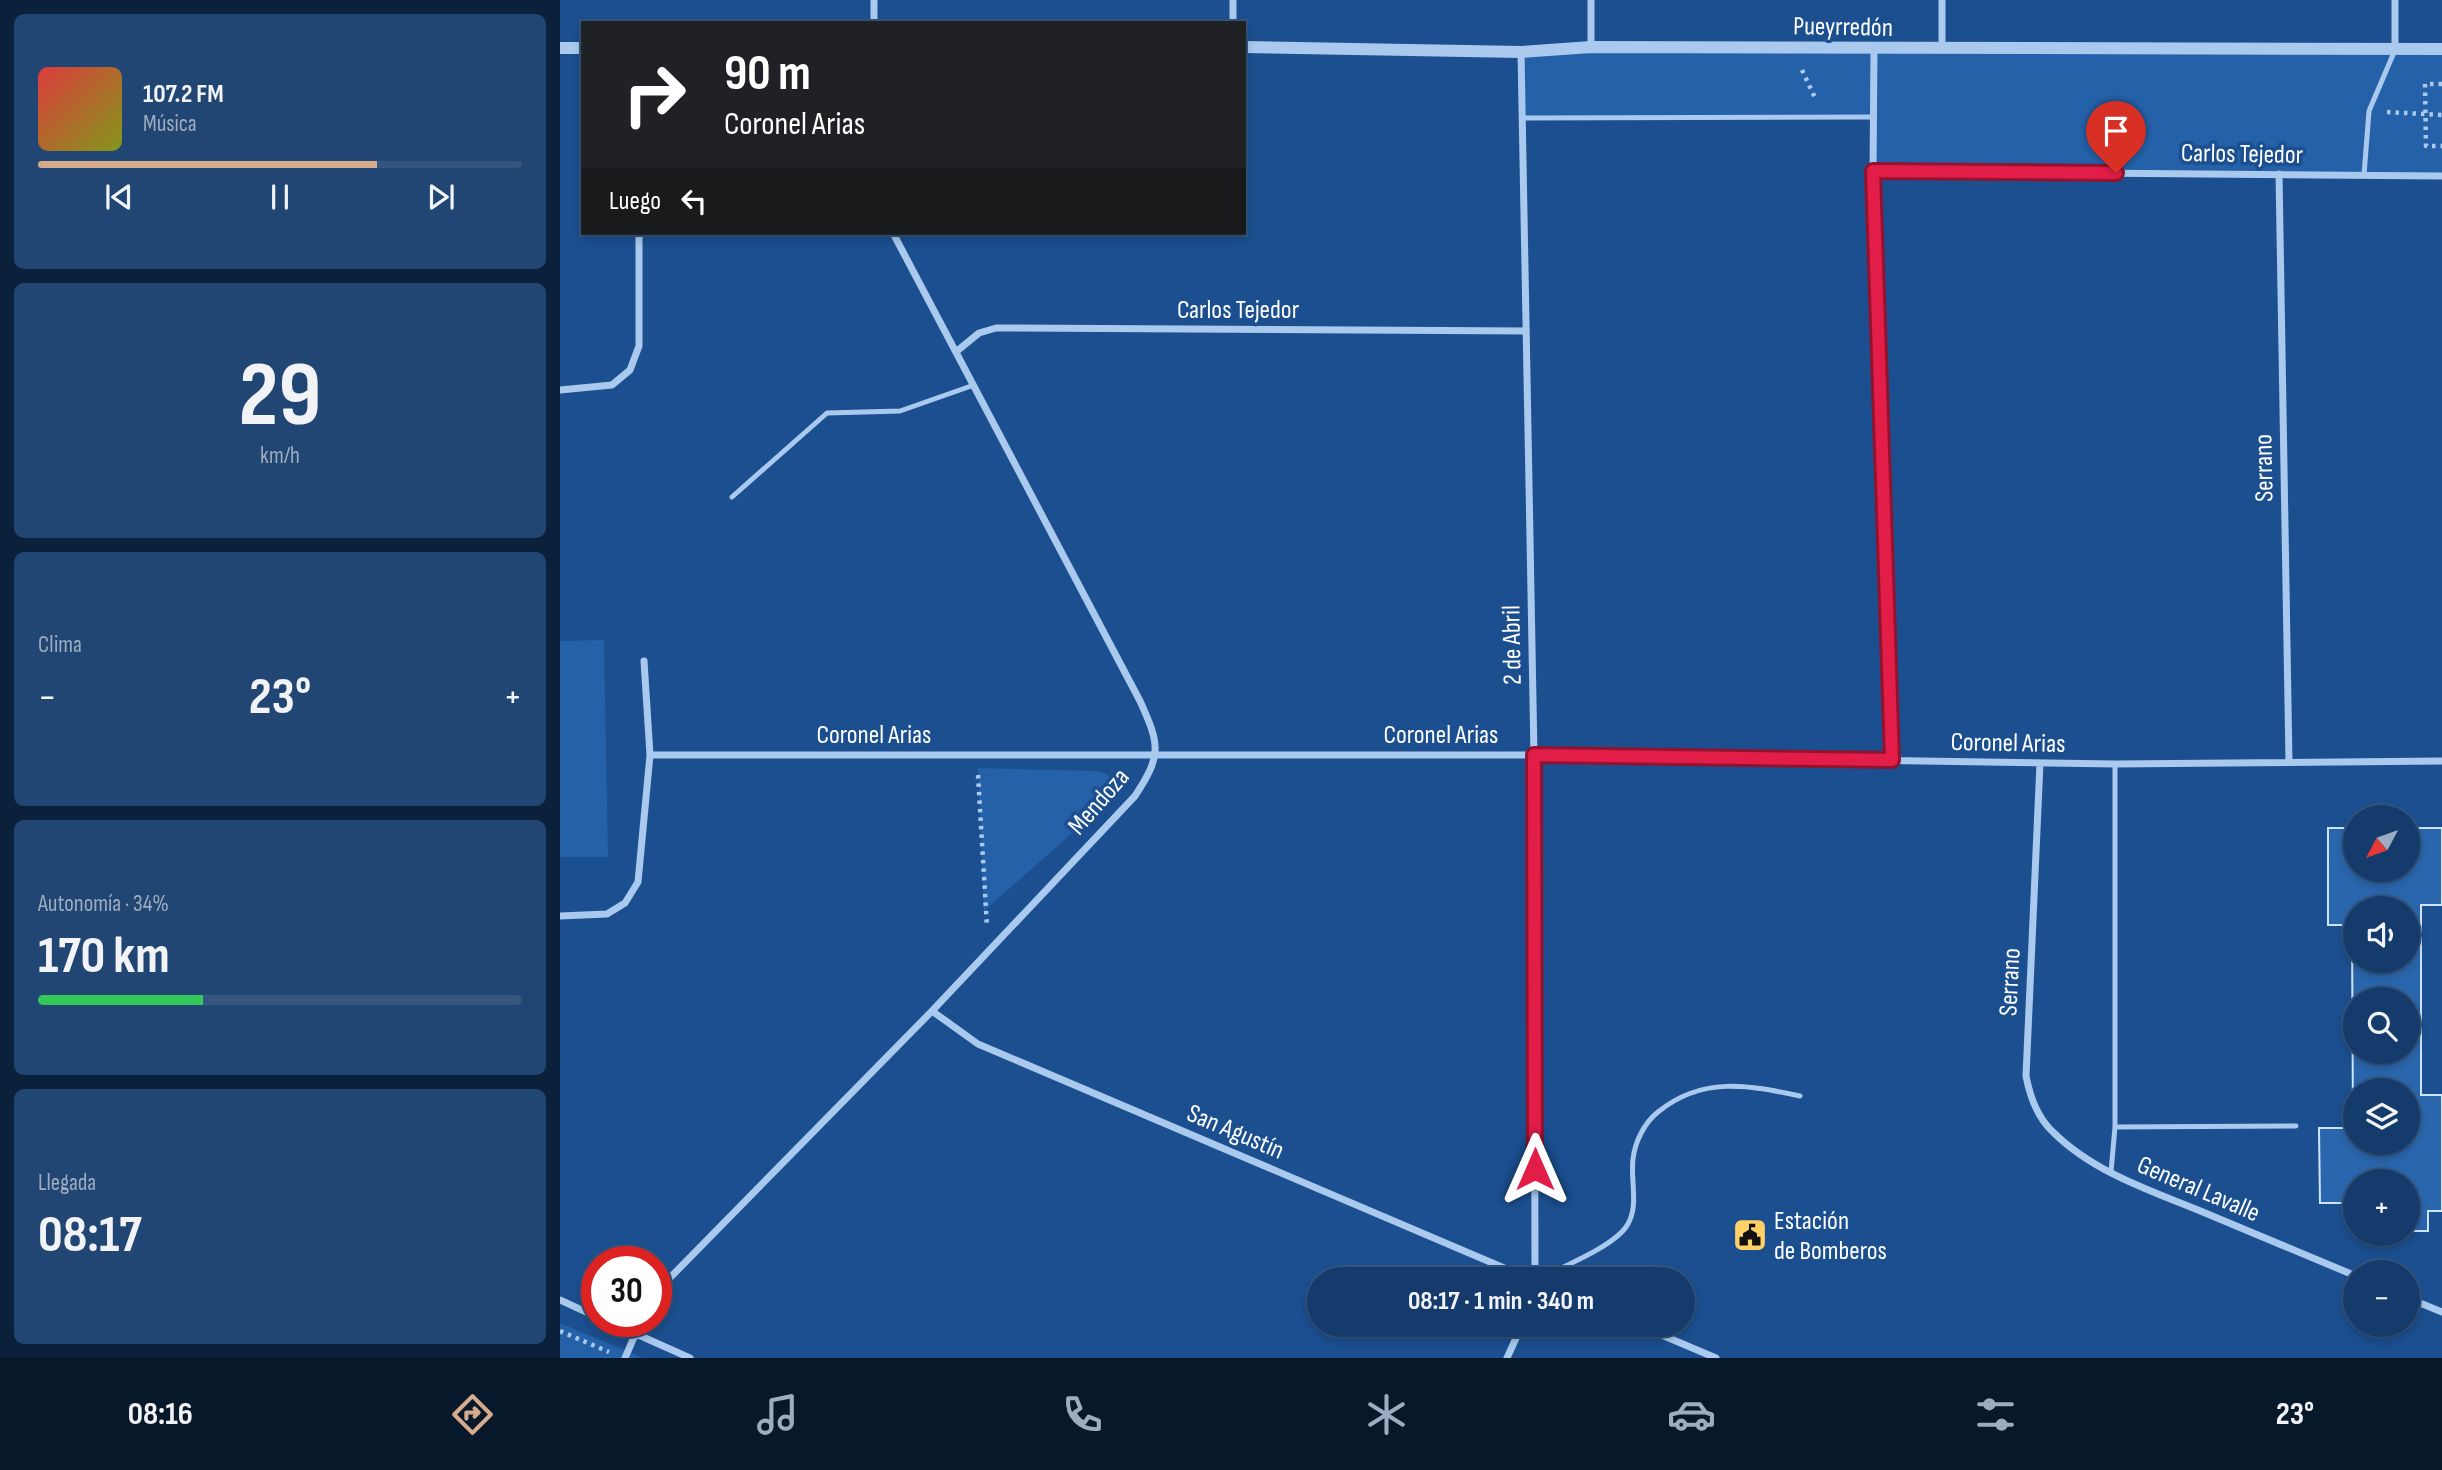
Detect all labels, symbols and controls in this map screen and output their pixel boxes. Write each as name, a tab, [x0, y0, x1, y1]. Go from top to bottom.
street label: Pueyrredón	[1793, 11, 1893, 44]
text: 90 m	[724, 45, 811, 104]
icon: right	[609, 49, 700, 140]
text: 107.2 FM	[143, 79, 224, 110]
pin	[2086, 101, 2146, 173]
text: Coronel Arias	[724, 105, 865, 144]
text: Música	[143, 110, 197, 138]
icon: arrive	[2097, 112, 2135, 150]
street label: Carlos Tejedor	[2181, 138, 2304, 171]
icon: previous	[100, 178, 138, 216]
icon: pause	[261, 178, 299, 216]
icon: next	[422, 178, 460, 216]
icon: left	[675, 182, 713, 220]
text: Luego	[609, 186, 661, 217]
street label: Carlos Tejedor	[1177, 295, 1300, 326]
text: 29	[239, 342, 322, 451]
street label: Serrano	[2248, 434, 2281, 502]
text: km/h	[260, 442, 300, 470]
street label: 2 de Abril	[1496, 605, 1529, 685]
text: Clima	[38, 631, 82, 659]
text: 23°	[249, 666, 311, 729]
text: −	[38, 675, 57, 720]
text: +	[503, 675, 522, 720]
street label: Coronel Arias	[817, 720, 931, 751]
street label: Coronel Arias	[1384, 720, 1498, 751]
street label: Coronel Arias	[1950, 727, 2066, 760]
street label: Mendoza	[1062, 762, 1136, 842]
north arrow	[2343, 805, 2420, 882]
map controls	[2343, 805, 2420, 1337]
text: Autonomía · 34%	[38, 890, 169, 918]
button: sound	[2343, 896, 2420, 973]
text: 170 km	[38, 925, 170, 988]
street label: Serrano	[1993, 947, 2028, 1017]
button: search	[2343, 987, 2420, 1064]
button: layers	[2343, 1078, 2420, 1155]
street label: San Agustín	[1182, 1098, 1289, 1167]
position arrow	[1498, 1132, 1572, 1206]
street label: General Lavalle	[2132, 1150, 2264, 1229]
text: Llegada	[38, 1169, 96, 1197]
button: +	[2343, 1169, 2420, 1246]
text: 08:17	[38, 1204, 142, 1267]
place label: Estación de Bomberos	[1774, 1206, 1887, 1267]
public building icon: Estación de Bomberos	[1731, 1216, 1769, 1254]
speed limit sign: 30	[581, 1246, 672, 1337]
button: −	[2343, 1260, 2420, 1337]
text: 08:17 · 1 min · 340 m	[1408, 1286, 1594, 1317]
icon: directions	[448, 1390, 497, 1439]
icon: music	[753, 1390, 802, 1439]
icon: phone	[1058, 1390, 1107, 1439]
icon: climate	[1362, 1390, 1411, 1439]
icon: car	[1667, 1390, 1716, 1439]
icon: filters	[1971, 1390, 2020, 1439]
text: 08:16	[128, 1395, 193, 1434]
text: 23°	[2276, 1395, 2314, 1434]

